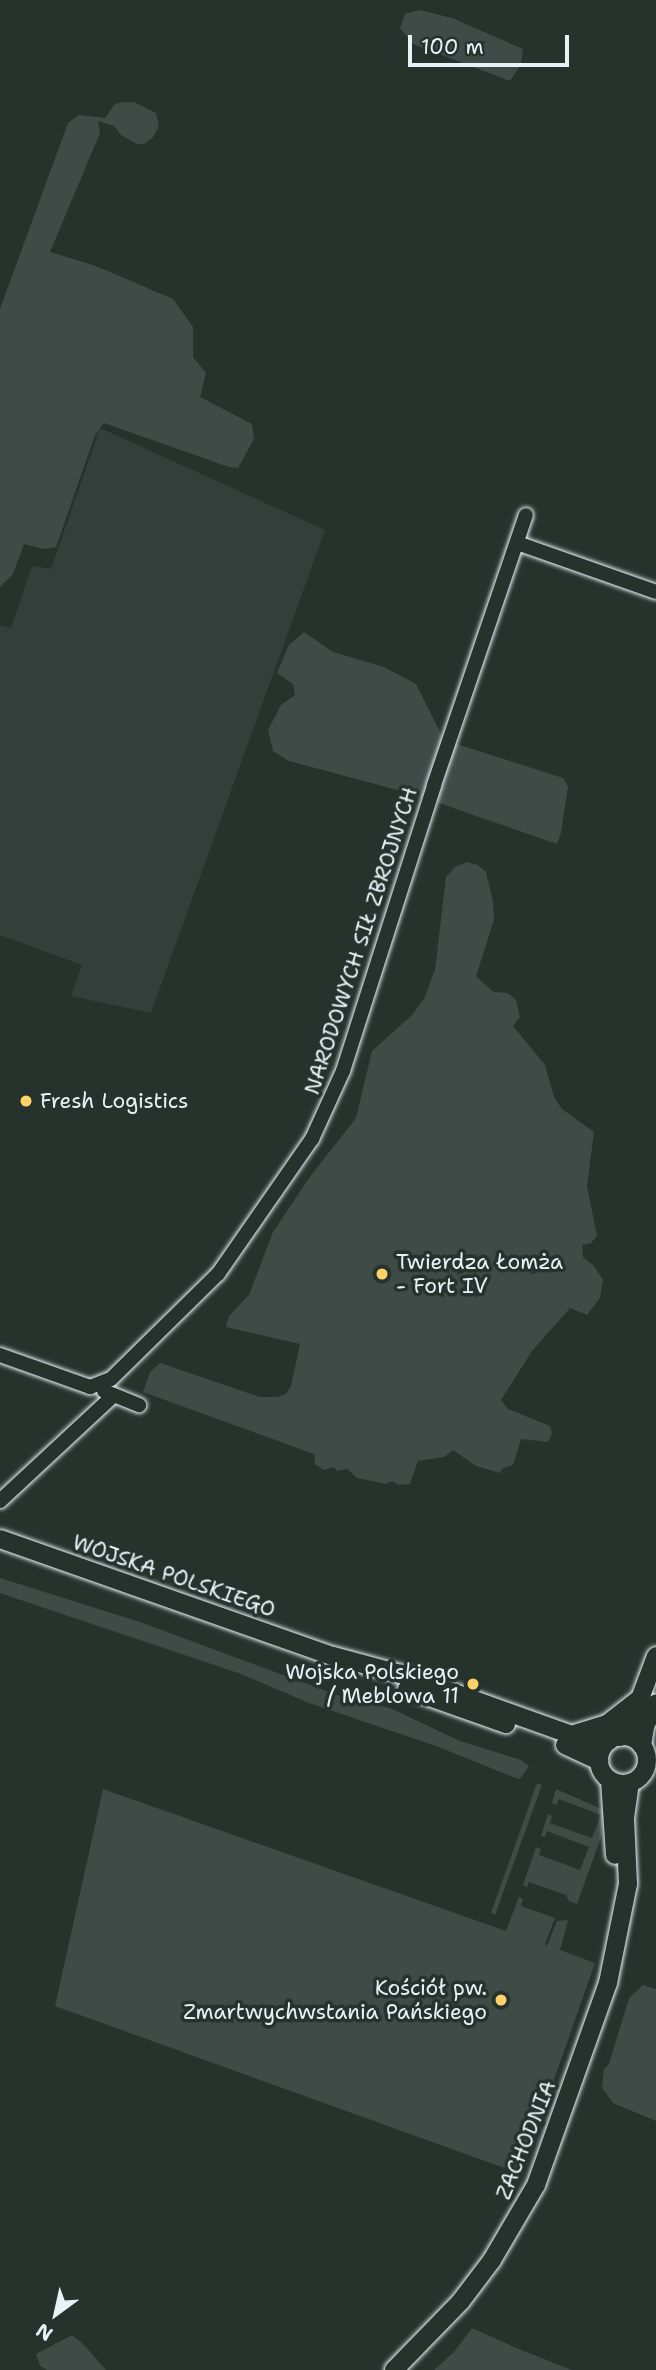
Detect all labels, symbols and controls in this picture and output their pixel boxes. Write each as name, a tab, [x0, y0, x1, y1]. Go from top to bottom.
scale bar	[411, 21, 572, 65]
text: 100 m	[421, 33, 484, 61]
street label: NARODOWYCH SIŁ ZBROJNYCH	[299, 784, 423, 1098]
place label: Fresh Logistics	[40, 1088, 188, 1114]
marker: Fresh Logistics	[18, 1093, 34, 1109]
place label: Twierdza Łomża - Fort IV	[396, 1249, 563, 1299]
marker: Twierdza Łomża - Fort IV	[374, 1266, 390, 1282]
street label: WOJSKA POLSKIEGO	[69, 1529, 279, 1623]
place label: Wojska Polskiego / Meblowa 11	[285, 1659, 459, 1709]
marker: Wojska Polskiego / Meblowa 11	[465, 1676, 481, 1692]
place label: Kościół pw. Zmartwychwstania Pańskiego	[183, 1975, 487, 2025]
marker: Kościół pw. Zmartwychwstania Pańskiego	[493, 1992, 509, 2008]
street label: ZACHODNIA	[491, 2077, 561, 2203]
north arrow	[21, 2279, 91, 2349]
text: N	[31, 2317, 57, 2347]

